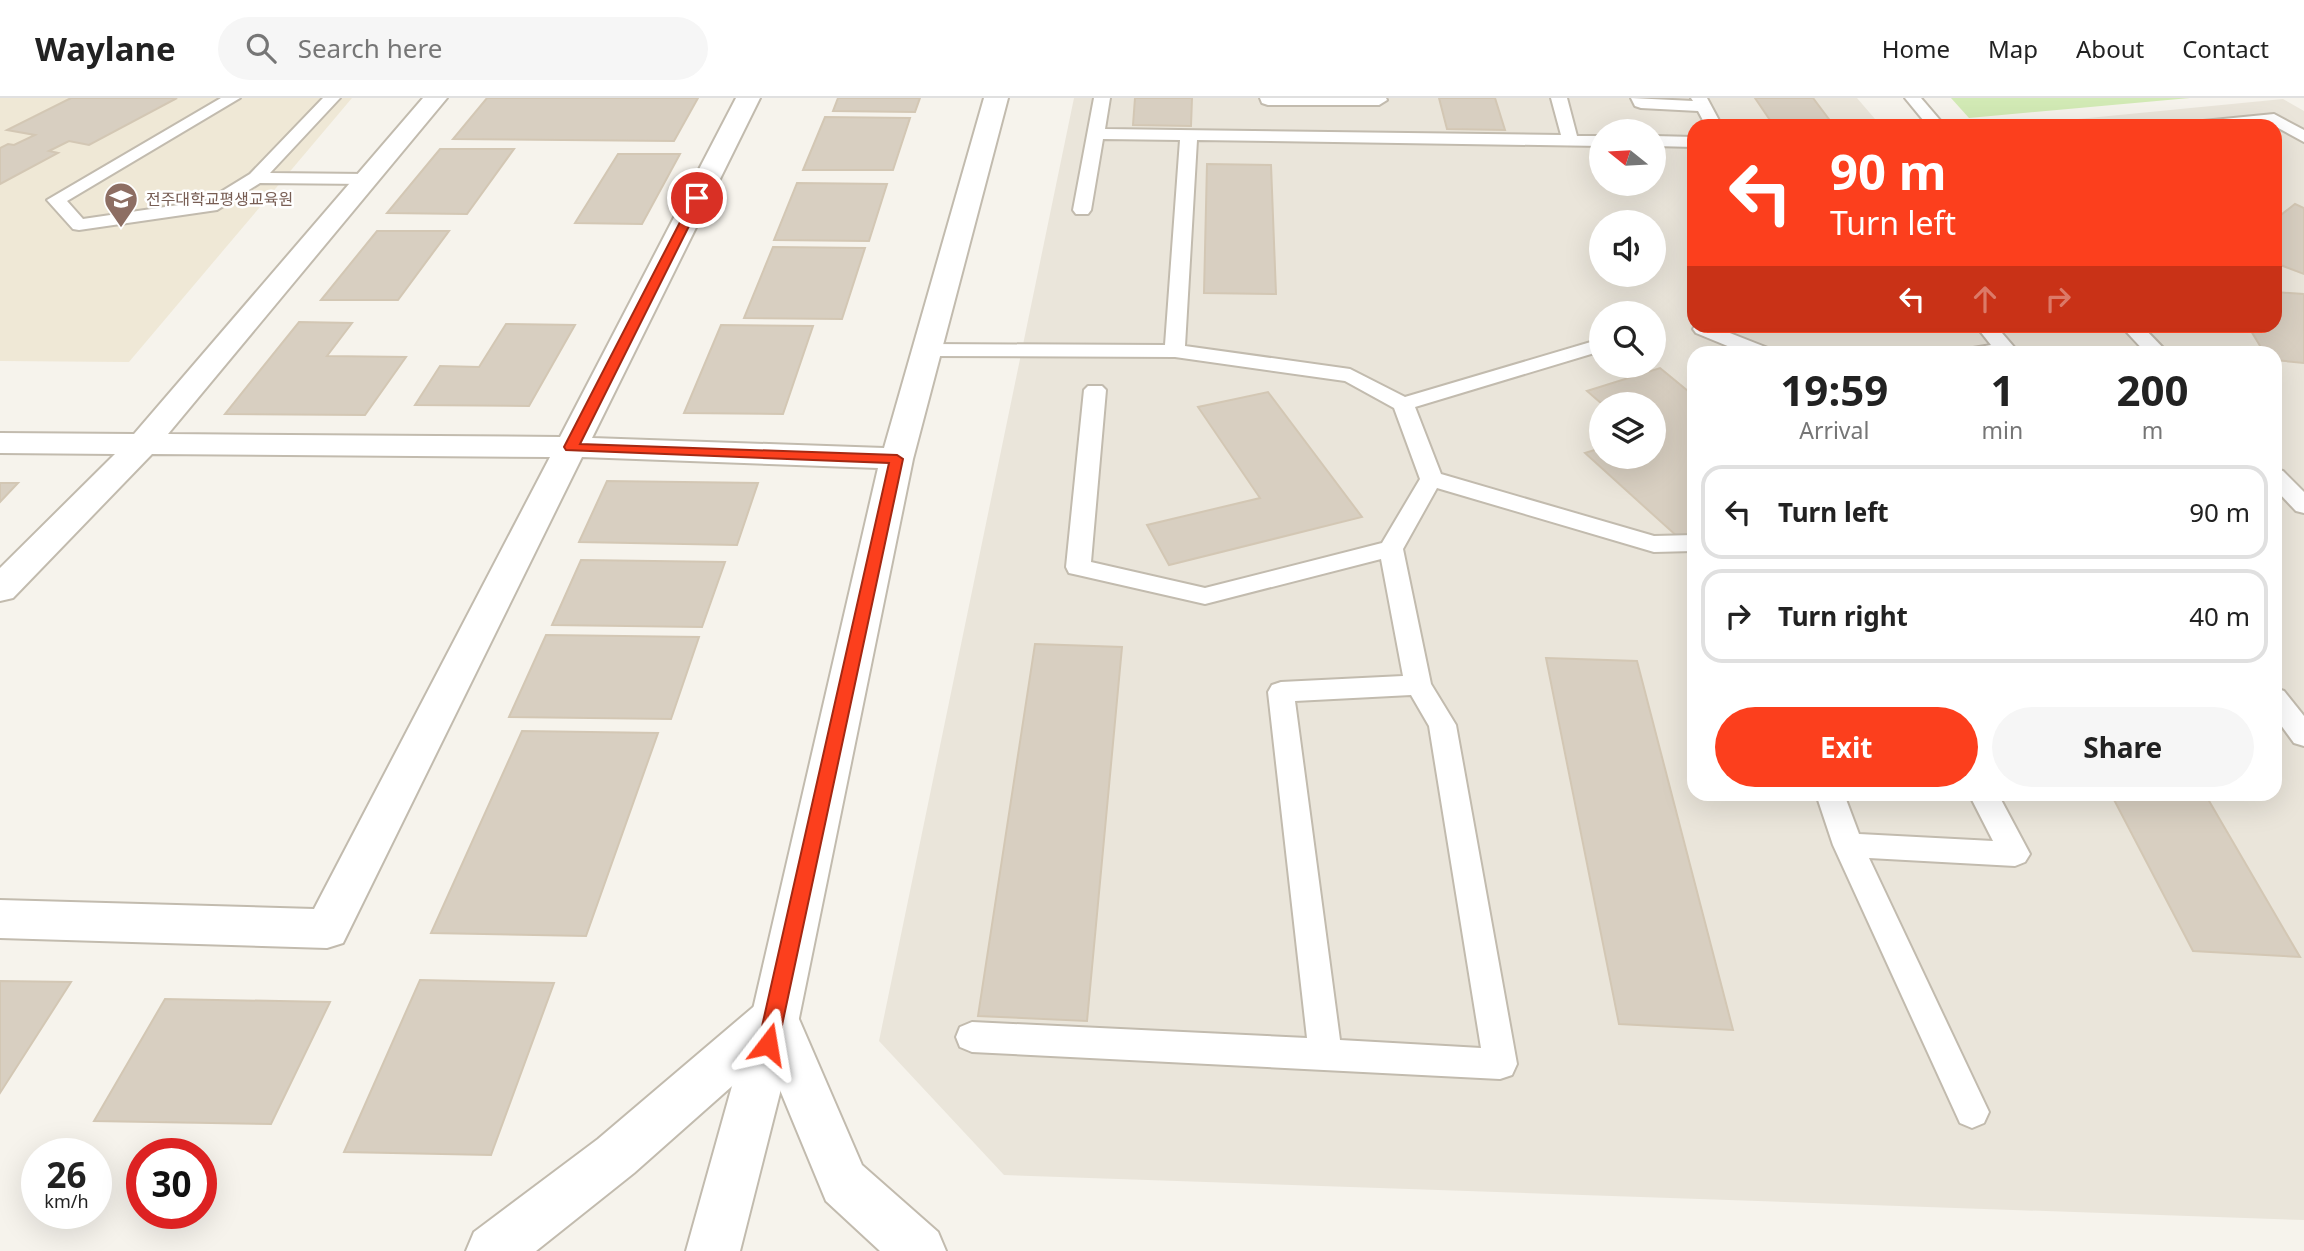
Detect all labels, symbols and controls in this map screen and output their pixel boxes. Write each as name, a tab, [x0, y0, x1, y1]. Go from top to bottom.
search box	[218, 17, 708, 80]
text: Waylane	[35, 26, 176, 71]
icon: search	[242, 29, 280, 67]
text: Search here	[298, 30, 442, 66]
text: Home	[1882, 32, 1950, 65]
text: Map	[1988, 32, 2038, 65]
text: About	[2076, 32, 2144, 65]
text: Contact	[2182, 32, 2269, 65]
north arrow	[1589, 119, 1666, 196]
map controls	[1589, 119, 1666, 469]
text: 90 m	[1830, 138, 1947, 204]
icon: left	[1715, 147, 1806, 238]
pin	[667, 168, 727, 228]
icon: arrive	[678, 179, 716, 217]
school or university icon: 전주대학교평생교육원	[102, 180, 140, 229]
place label: 전주대학교평생교육원	[146, 188, 293, 210]
text: Turn left	[1830, 201, 1956, 244]
button: sound	[1589, 210, 1666, 287]
icon: left	[1893, 280, 1931, 318]
icon: ahead	[1966, 280, 2004, 318]
icon: right	[2039, 280, 2077, 318]
button: search	[1589, 301, 1666, 378]
text: 19:59	[1780, 361, 1888, 418]
text: 1	[1990, 361, 2014, 418]
text: 200	[2117, 361, 2189, 418]
button: layers	[1589, 392, 1666, 469]
text: Arrival	[1799, 414, 1869, 446]
text: min	[1982, 414, 2023, 446]
text: m	[2142, 414, 2163, 446]
icon: left	[1719, 493, 1757, 531]
text: Turn left	[1778, 494, 1889, 530]
text: 90 m	[2189, 494, 2250, 530]
icon: right	[1719, 597, 1757, 635]
text: Turn right	[1778, 598, 1908, 634]
text: 40 m	[2189, 598, 2250, 634]
button: Exit	[1715, 707, 1978, 787]
button: Share	[1992, 707, 2254, 787]
position arrow	[731, 1007, 805, 1081]
speed limit sign: 30	[126, 1138, 217, 1229]
text: 26	[46, 1151, 87, 1198]
text: km/h	[44, 1189, 89, 1213]

